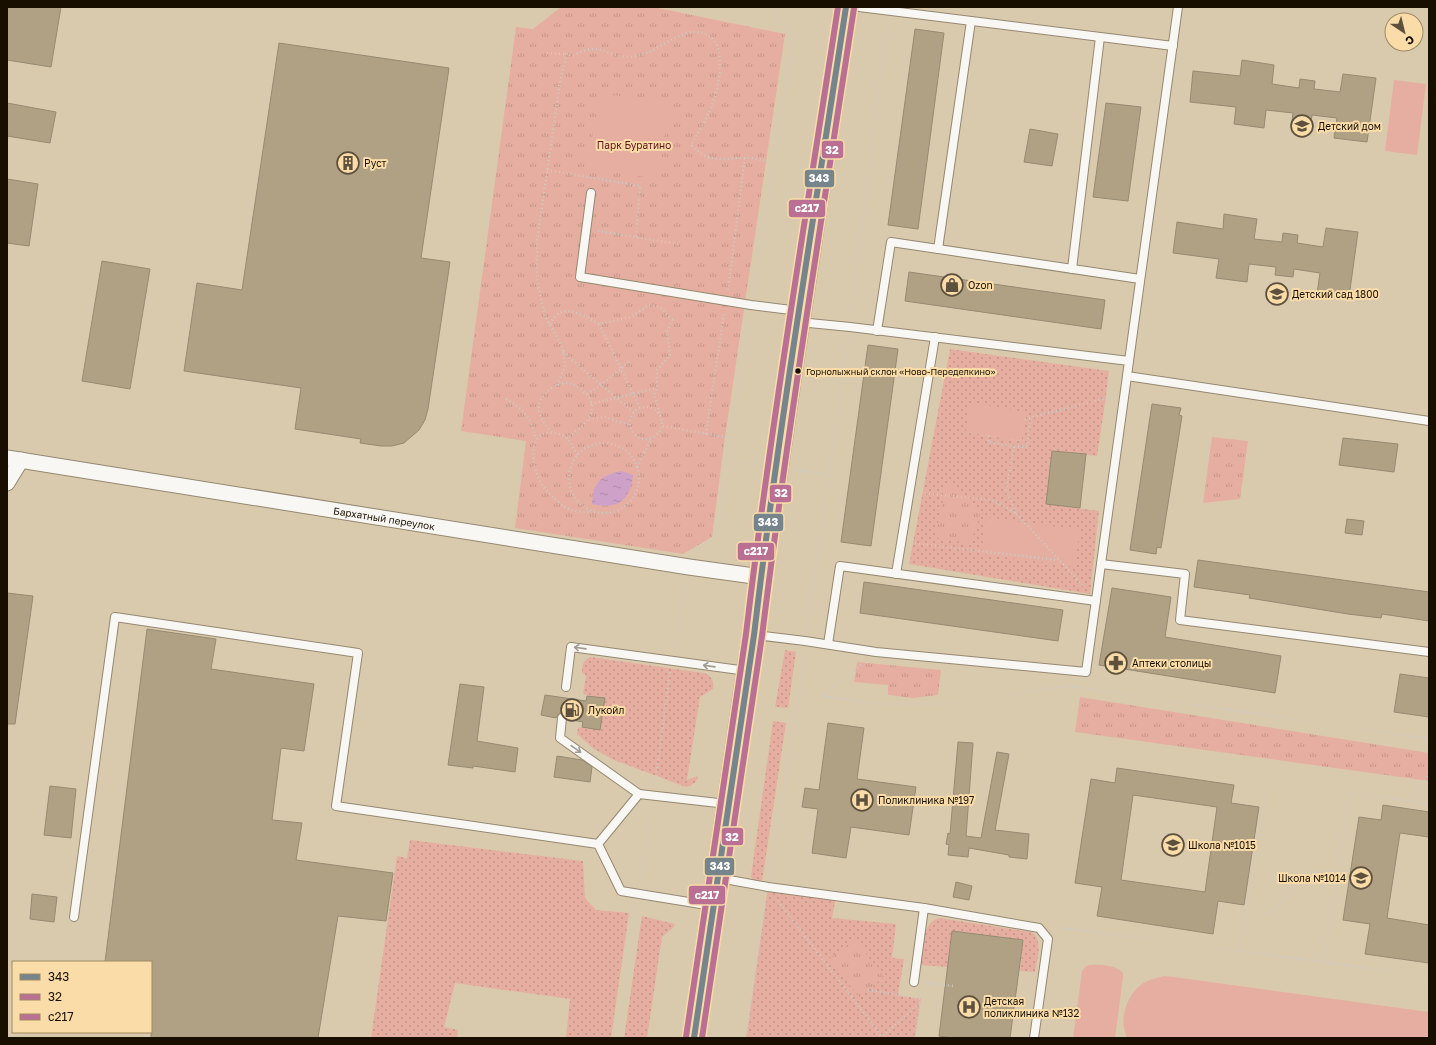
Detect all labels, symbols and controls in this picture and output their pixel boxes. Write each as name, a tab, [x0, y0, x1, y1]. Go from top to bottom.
north arrow	[1384, 12, 1424, 52]
text: С	[1403, 33, 1417, 48]
school or university icon: Детский дом	[1289, 113, 1315, 139]
place label: Детский дом	[1318, 120, 1381, 132]
park label: Парк Буратино	[597, 139, 671, 151]
line badge: 32	[821, 140, 844, 159]
text: 32	[825, 143, 839, 156]
building icon: Руст	[335, 150, 361, 176]
place label: Руст	[364, 157, 387, 169]
line badge: 343	[804, 169, 835, 188]
text: 343	[809, 171, 829, 184]
line badge: с217	[788, 199, 826, 218]
text: с217	[795, 201, 819, 214]
shop icon: Ozon	[939, 272, 965, 298]
place label: Ozon	[968, 279, 993, 291]
school or university icon: Детский сад 1800	[1264, 281, 1290, 307]
place label: Детский сад 1800	[1292, 288, 1379, 300]
marker: Горнолыжный склон «Ново-Переделкино»	[793, 366, 803, 376]
place label: Горнолыжный склон «Ново-Переделкино»	[806, 366, 995, 377]
line badge: 32	[769, 484, 792, 503]
text: 32	[774, 486, 788, 499]
street label: Бархатный переулок	[333, 504, 436, 532]
line badge: 343	[753, 513, 784, 532]
text: 343	[758, 515, 778, 528]
line badge: с217	[737, 542, 775, 561]
text: с217	[744, 544, 768, 557]
one-way arrow	[574, 644, 587, 652]
pharmacy icon: Аптеки столицы	[1103, 650, 1129, 676]
place label: Аптеки столицы	[1132, 657, 1211, 669]
one-way arrow	[703, 662, 716, 670]
fuel station icon: Лукойл	[559, 697, 585, 723]
place label: Лукойл	[588, 704, 624, 716]
one-way arrow	[570, 745, 581, 753]
hospital icon: Поликлиника №197	[849, 787, 875, 813]
place label: Поликлиника №197	[878, 794, 974, 806]
line badge: 32	[721, 827, 744, 846]
text: 32	[725, 830, 739, 843]
school or university icon: Школа №1015	[1160, 832, 1186, 858]
place label: Школа №1015	[1188, 839, 1256, 851]
line badge: 343	[704, 857, 735, 876]
text: 343	[710, 859, 730, 872]
school or university icon: Школа №1014	[1348, 865, 1374, 891]
place label: Школа №1014	[1278, 872, 1346, 884]
line badge: с217	[688, 885, 726, 905]
text: с217	[695, 888, 719, 901]
legend	[12, 961, 152, 1033]
text: 343	[48, 969, 69, 984]
text: 32	[48, 989, 62, 1004]
hospital icon: Детская поликлиника №132	[956, 994, 982, 1020]
place label: Детская поликлиника №132	[984, 995, 1079, 1019]
text: с217	[48, 1009, 74, 1024]

